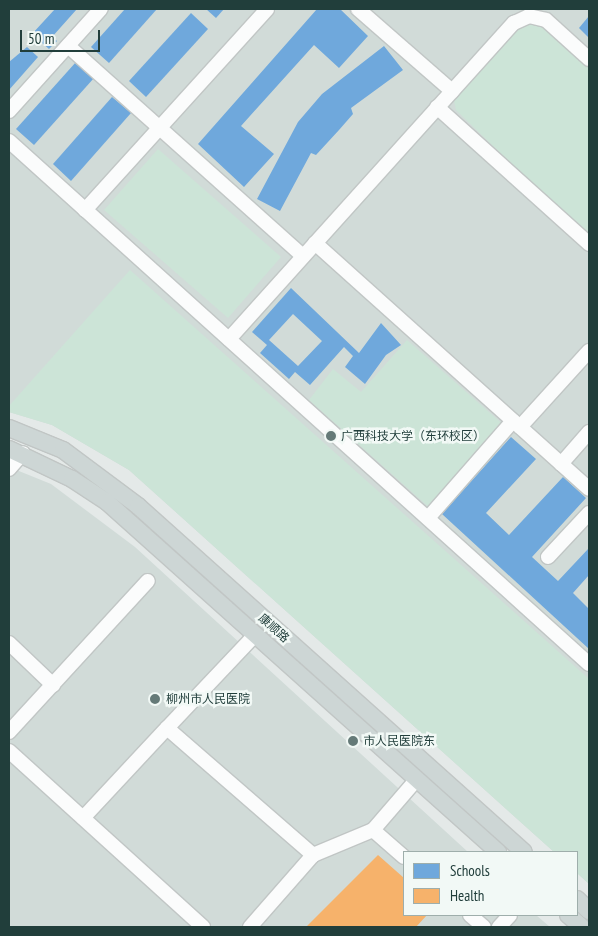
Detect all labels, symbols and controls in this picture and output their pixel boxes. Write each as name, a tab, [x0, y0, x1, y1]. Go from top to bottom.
scale bar	[22, 20, 102, 52]
text: 50 m	[28, 29, 54, 48]
place label: 广西科技大学（东环校区）	[341, 429, 485, 443]
marker: 广西科技大学（东环校区）	[325, 430, 337, 442]
street label: 康顺路	[256, 611, 292, 645]
marker: 柳州市人民医院	[148, 692, 162, 706]
place label: 柳州市人民医院	[166, 692, 250, 706]
place label: 市人民医院东	[363, 734, 435, 748]
marker: 市人民医院东	[347, 735, 359, 747]
legend	[403, 851, 578, 916]
text: Schools	[450, 861, 490, 880]
text: Health	[450, 886, 484, 905]

